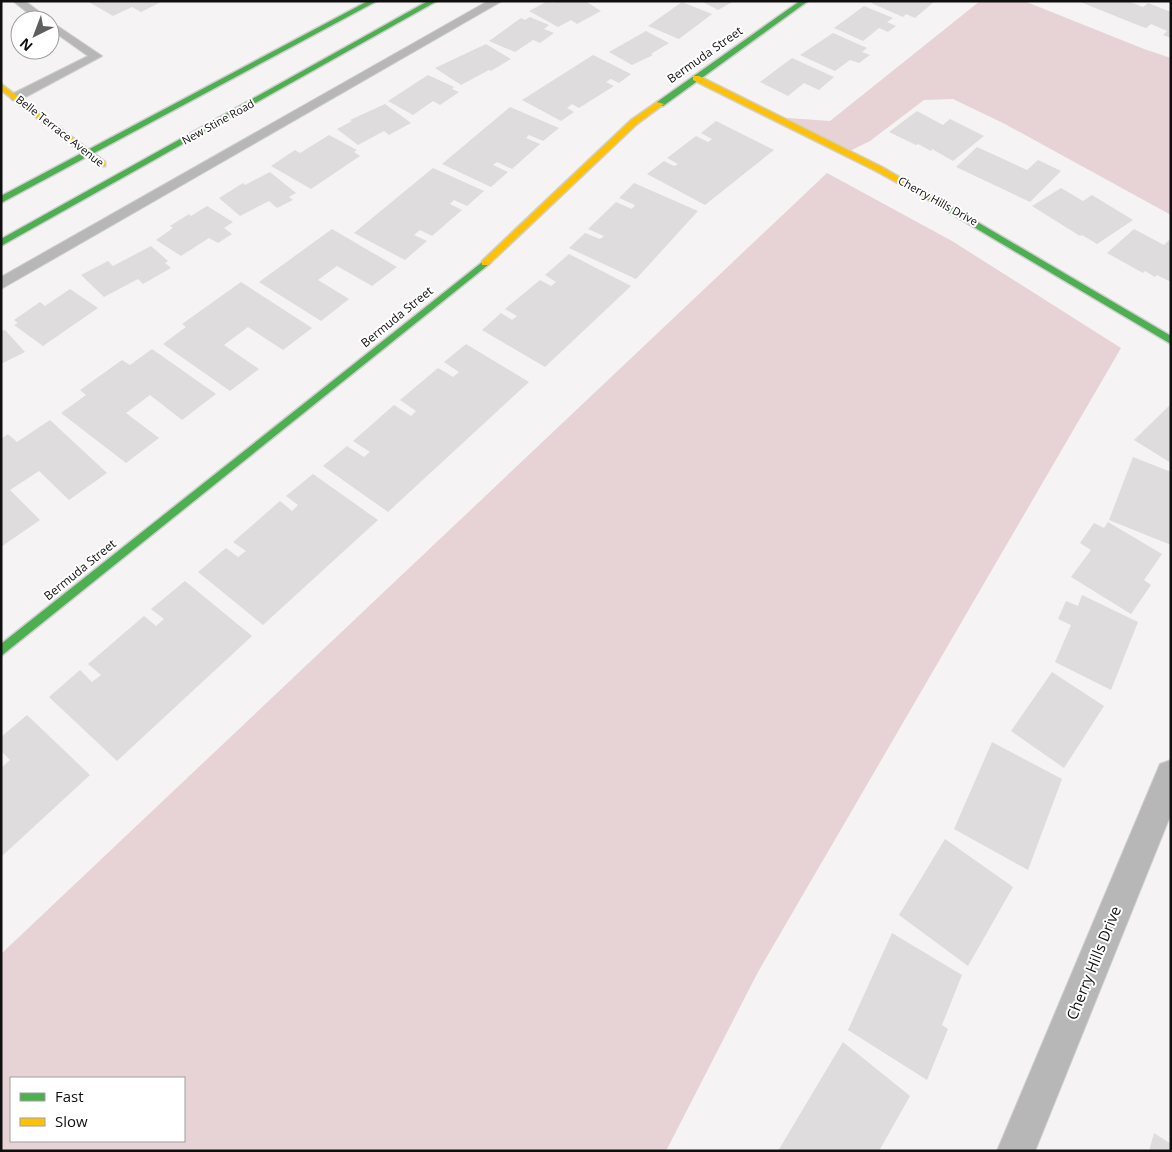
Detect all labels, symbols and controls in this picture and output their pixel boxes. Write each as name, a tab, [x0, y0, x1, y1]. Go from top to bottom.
north arrow	[10, 10, 60, 60]
street label: Bermuda Street	[664, 22, 746, 87]
text: N	[15, 34, 37, 56]
street label: Belle Terrace Avenue	[13, 92, 107, 170]
street label: New Stine Road	[179, 95, 257, 148]
street label: Cherry Hills Drive	[896, 173, 981, 229]
street label: Bermuda Street	[357, 282, 436, 351]
street label: Bermuda Street	[40, 535, 119, 604]
street label: Cherry Hills Drive	[1061, 903, 1125, 1022]
legend	[10, 1077, 185, 1142]
text: Fast	[55, 1086, 84, 1106]
text: Slow	[55, 1111, 88, 1131]

